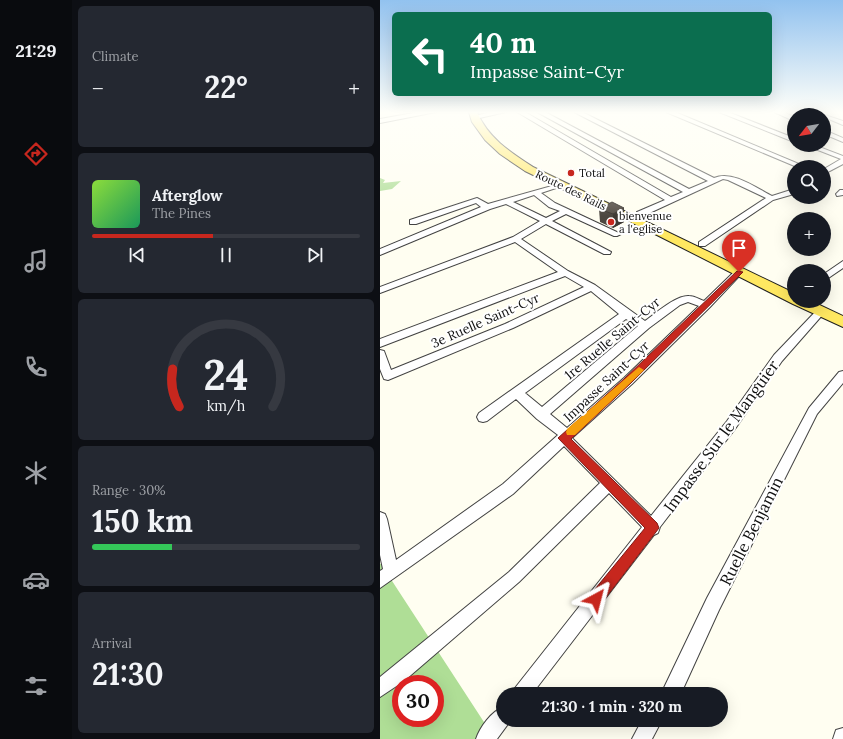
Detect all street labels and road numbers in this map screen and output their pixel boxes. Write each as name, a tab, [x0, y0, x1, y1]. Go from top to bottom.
street label: Route des Rails	[533, 167, 609, 213]
street label: 3e Ruelle Saint-Cyr	[428, 289, 542, 352]
street label: 1re Ruelle Saint-Cyr	[561, 293, 664, 383]
street label: Impasse Saint-Cyr	[560, 337, 653, 426]
street label: Impasse Sur le Manguier	[659, 356, 783, 516]
street label: Ruelle Benjamin	[715, 473, 787, 589]

